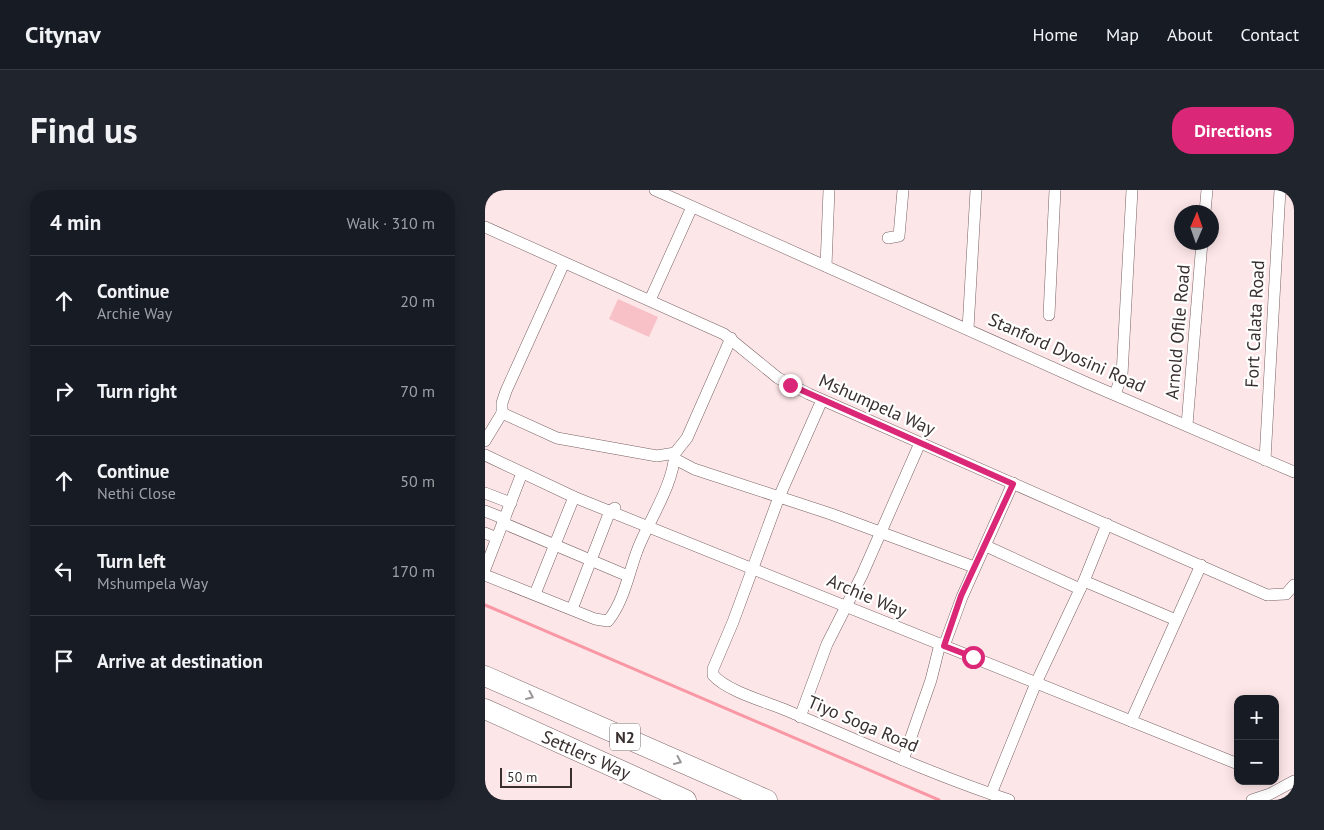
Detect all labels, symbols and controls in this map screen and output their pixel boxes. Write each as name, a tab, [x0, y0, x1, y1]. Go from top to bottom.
text: Citynav	[25, 19, 101, 50]
text: Home	[1032, 23, 1078, 46]
text: Map	[1106, 23, 1139, 46]
text: About	[1167, 23, 1213, 46]
text: Contact	[1241, 23, 1299, 46]
text: Find us	[30, 107, 138, 153]
button: Directions	[1172, 107, 1294, 154]
north arrow	[1174, 205, 1219, 250]
text: 4 min	[50, 209, 101, 236]
text: Walk · 310 m	[346, 213, 435, 233]
street label: Fort Calata Road	[1240, 260, 1269, 388]
street label: Arnold Ofile Road	[1160, 264, 1195, 400]
text: Continue	[97, 279, 169, 303]
icon: ahead	[50, 287, 78, 315]
text: 20 m	[400, 291, 435, 311]
text: Archie Way	[97, 303, 172, 323]
street label: Stanford Dyosini Road	[985, 308, 1149, 398]
street label: Mshumpela Way	[815, 369, 940, 441]
route end	[779, 374, 802, 397]
icon: right	[50, 377, 78, 405]
text: Turn right	[97, 379, 177, 403]
text: 70 m	[400, 381, 435, 401]
text: Continue	[97, 459, 169, 483]
icon: ahead	[50, 467, 78, 495]
text: 50 m	[400, 471, 435, 491]
text: Nethi Close	[97, 483, 176, 503]
text: Turn left	[97, 549, 166, 573]
icon: left	[50, 557, 78, 585]
text: 170 m	[392, 561, 435, 581]
street label: Archie Way	[824, 568, 911, 623]
text: Mshumpela Way	[97, 573, 208, 593]
route start	[962, 646, 985, 669]
icon: arrive	[50, 647, 78, 675]
text: Arrive at destination	[97, 649, 263, 673]
one-way arrow	[525, 689, 534, 700]
street label: Tiyo Soga Road	[804, 690, 922, 757]
map controls	[1234, 695, 1279, 785]
button: +	[1234, 695, 1279, 740]
road number: N2	[610, 724, 640, 750]
street label: Settlers Way	[538, 725, 635, 785]
button: −	[1234, 740, 1279, 785]
one-way arrow	[673, 754, 682, 765]
scale bar	[500, 765, 573, 788]
text: 50 m	[507, 768, 537, 786]

